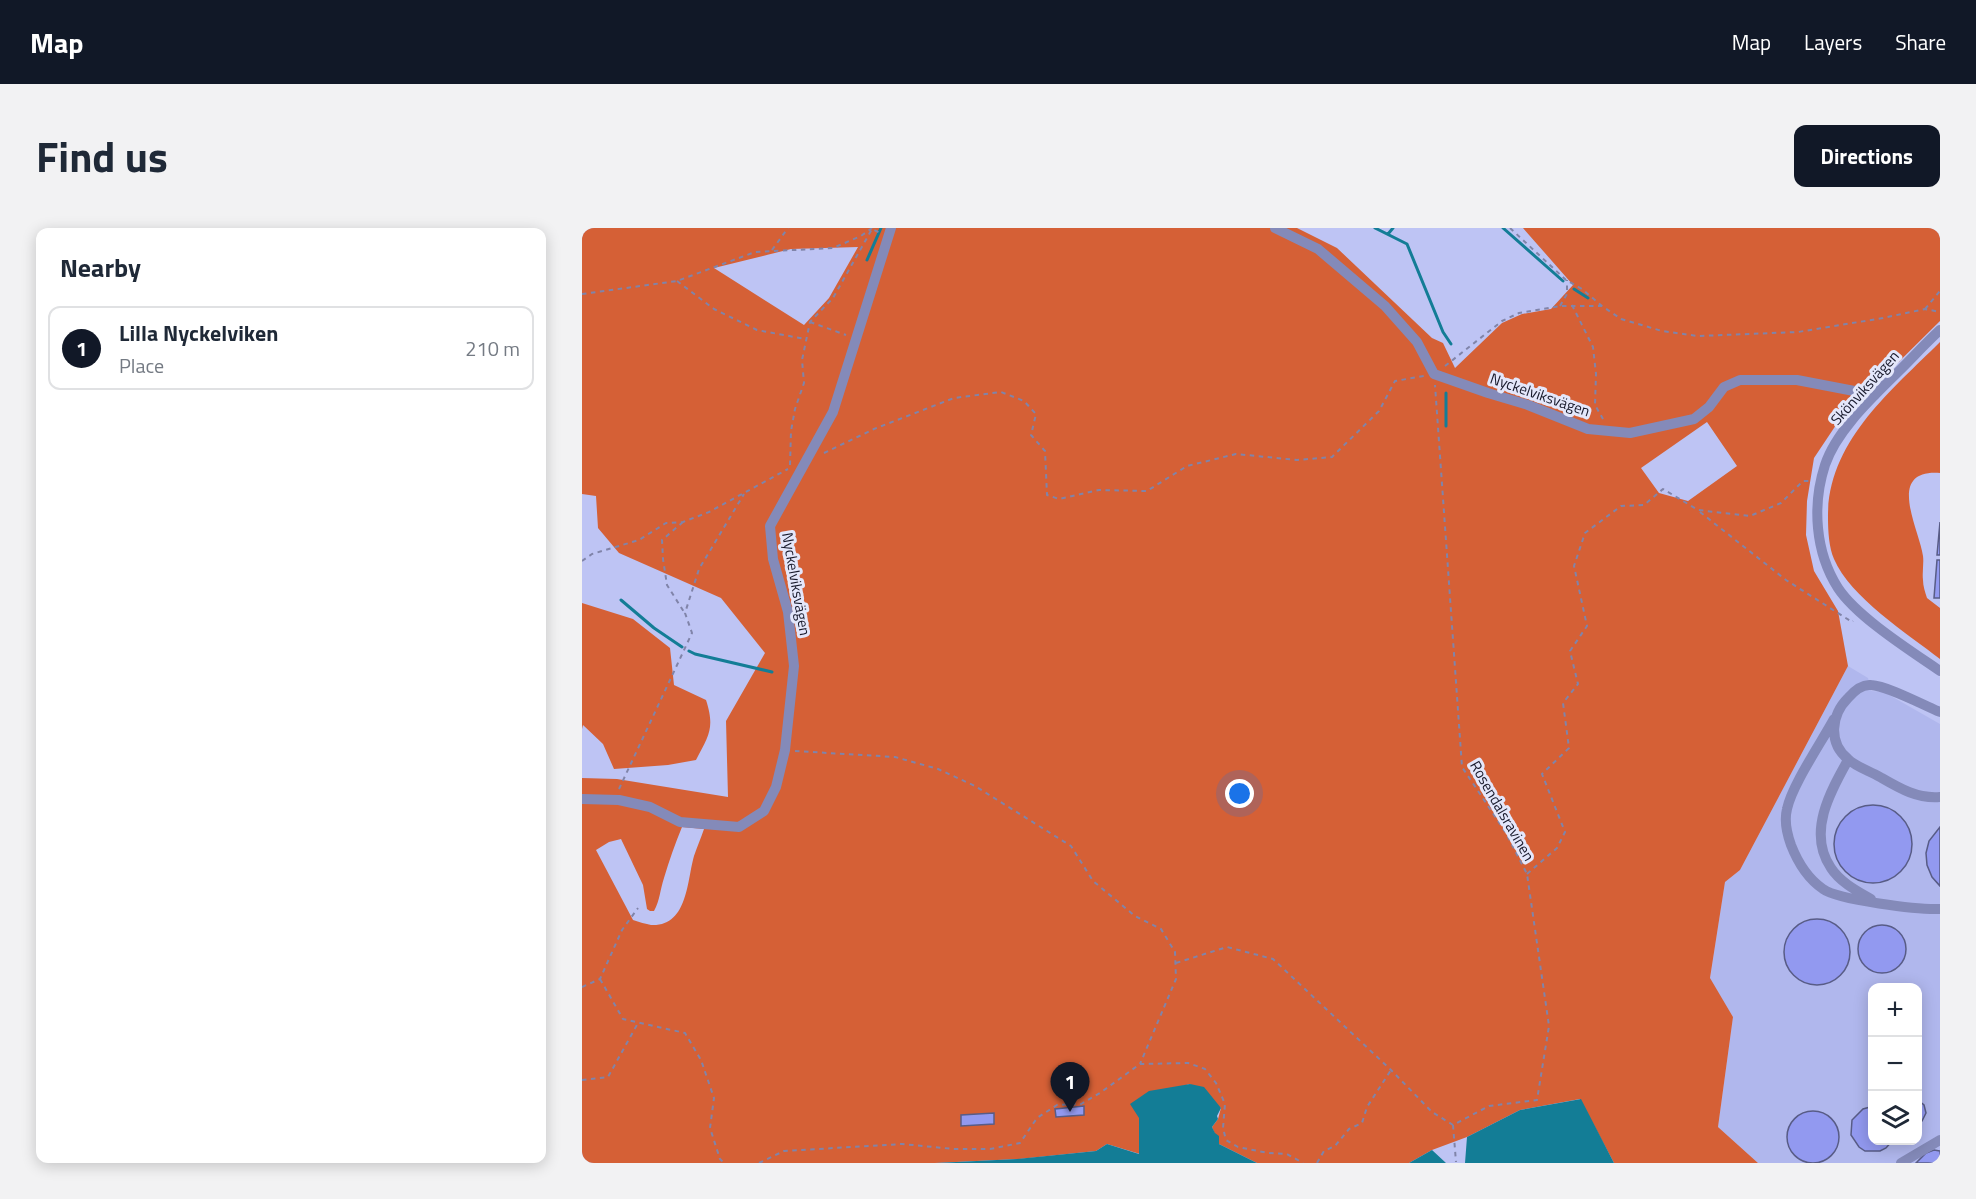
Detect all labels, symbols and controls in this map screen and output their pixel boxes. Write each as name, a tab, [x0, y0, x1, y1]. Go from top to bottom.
text: Map	[30, 21, 84, 64]
text: Map	[1732, 26, 1771, 58]
text: Layers	[1804, 26, 1862, 58]
text: Share	[1895, 26, 1946, 58]
text: Find us	[36, 124, 168, 188]
button: Directions	[1794, 125, 1940, 187]
text: Nearby	[60, 248, 141, 287]
text: Lilla Nyckelviken	[119, 316, 278, 350]
text: 1	[76, 333, 87, 364]
text: 210 m	[465, 333, 520, 364]
street label: Skönviksvägen	[1825, 345, 1904, 430]
text: Place	[119, 350, 164, 381]
street label: Nyckelviksvägen	[1487, 367, 1593, 422]
street label: Nyckelviksvägen	[776, 531, 817, 637]
street label: Rosendalsravinen	[1464, 756, 1540, 865]
your location	[1225, 779, 1254, 808]
map controls	[1868, 983, 1922, 1145]
button: +	[1868, 983, 1922, 1037]
button: −	[1868, 1037, 1922, 1091]
pin: 1	[1050, 1062, 1090, 1112]
button: layers	[1868, 1091, 1922, 1145]

